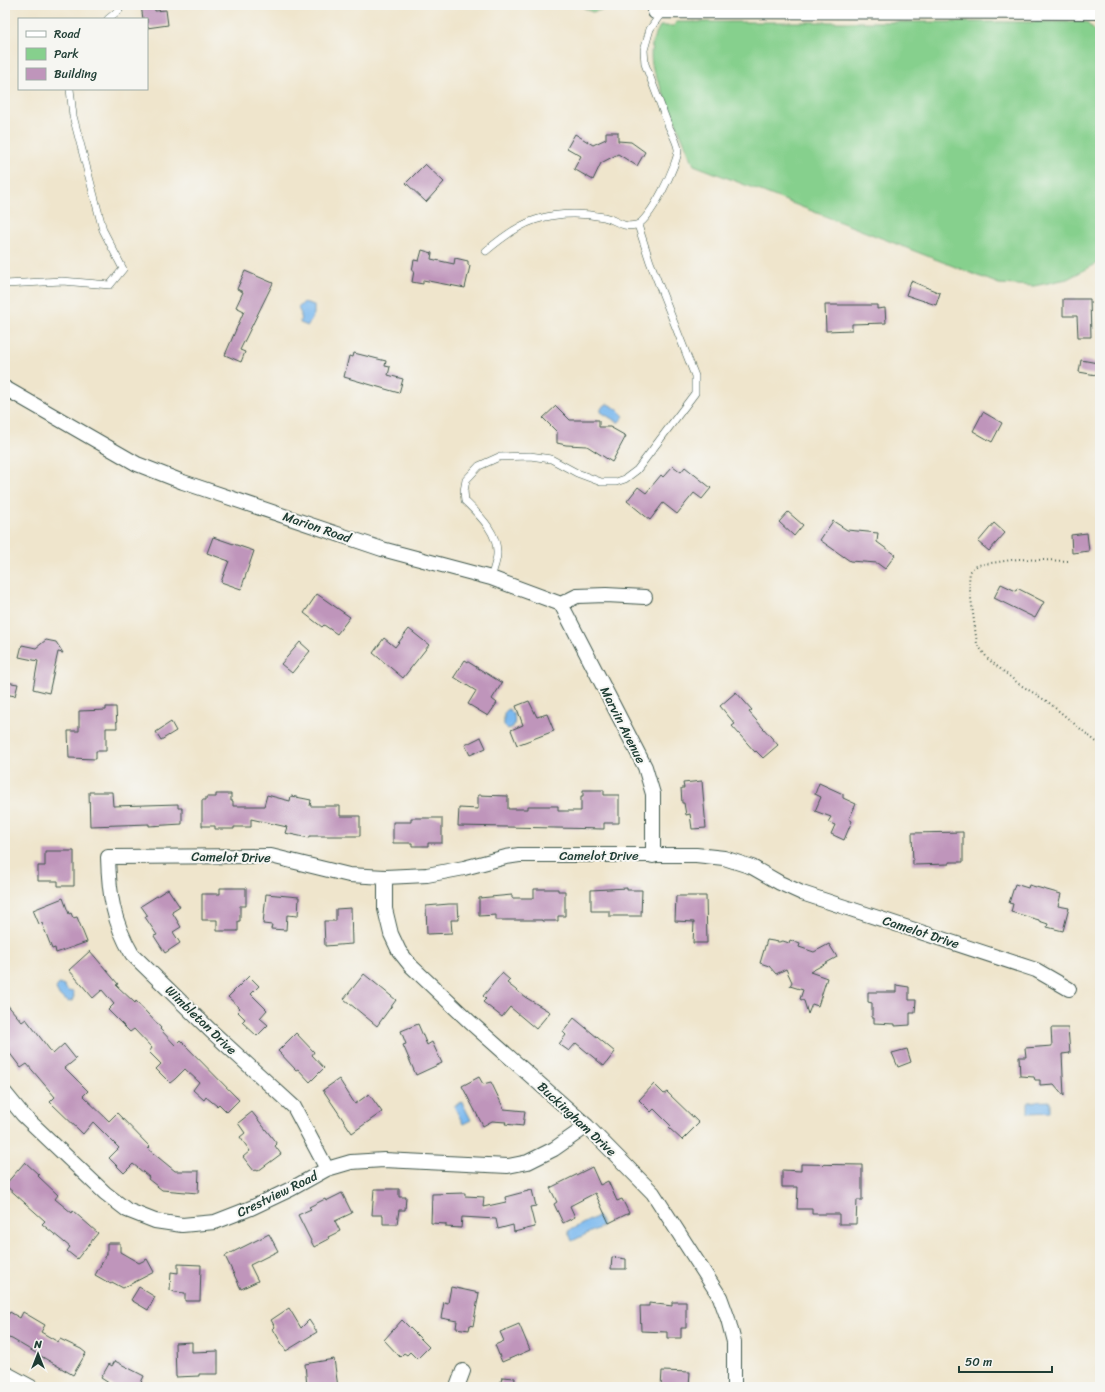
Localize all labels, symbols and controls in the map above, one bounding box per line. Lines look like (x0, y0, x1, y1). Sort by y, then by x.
legend (18, 18, 148, 90)
text: Road (54, 23, 81, 45)
text: Park (54, 43, 79, 65)
text: Building (54, 63, 97, 85)
street label: Marion Road (280, 505, 355, 550)
street label: Marvin Avenue (594, 682, 652, 768)
street label: Camelot Drive (559, 844, 639, 867)
street label: Camelot Drive (191, 845, 271, 869)
street label: Camelot Drive (880, 909, 963, 955)
street label: Wimbleton Drive (160, 979, 243, 1061)
street label: Buckingham Drive (532, 1076, 622, 1162)
street label: Crestview Road (233, 1164, 322, 1224)
north arrow (18, 1334, 58, 1374)
text: N (33, 1335, 42, 1354)
scale bar (959, 1348, 1052, 1374)
text: 50 m (965, 1351, 992, 1373)

